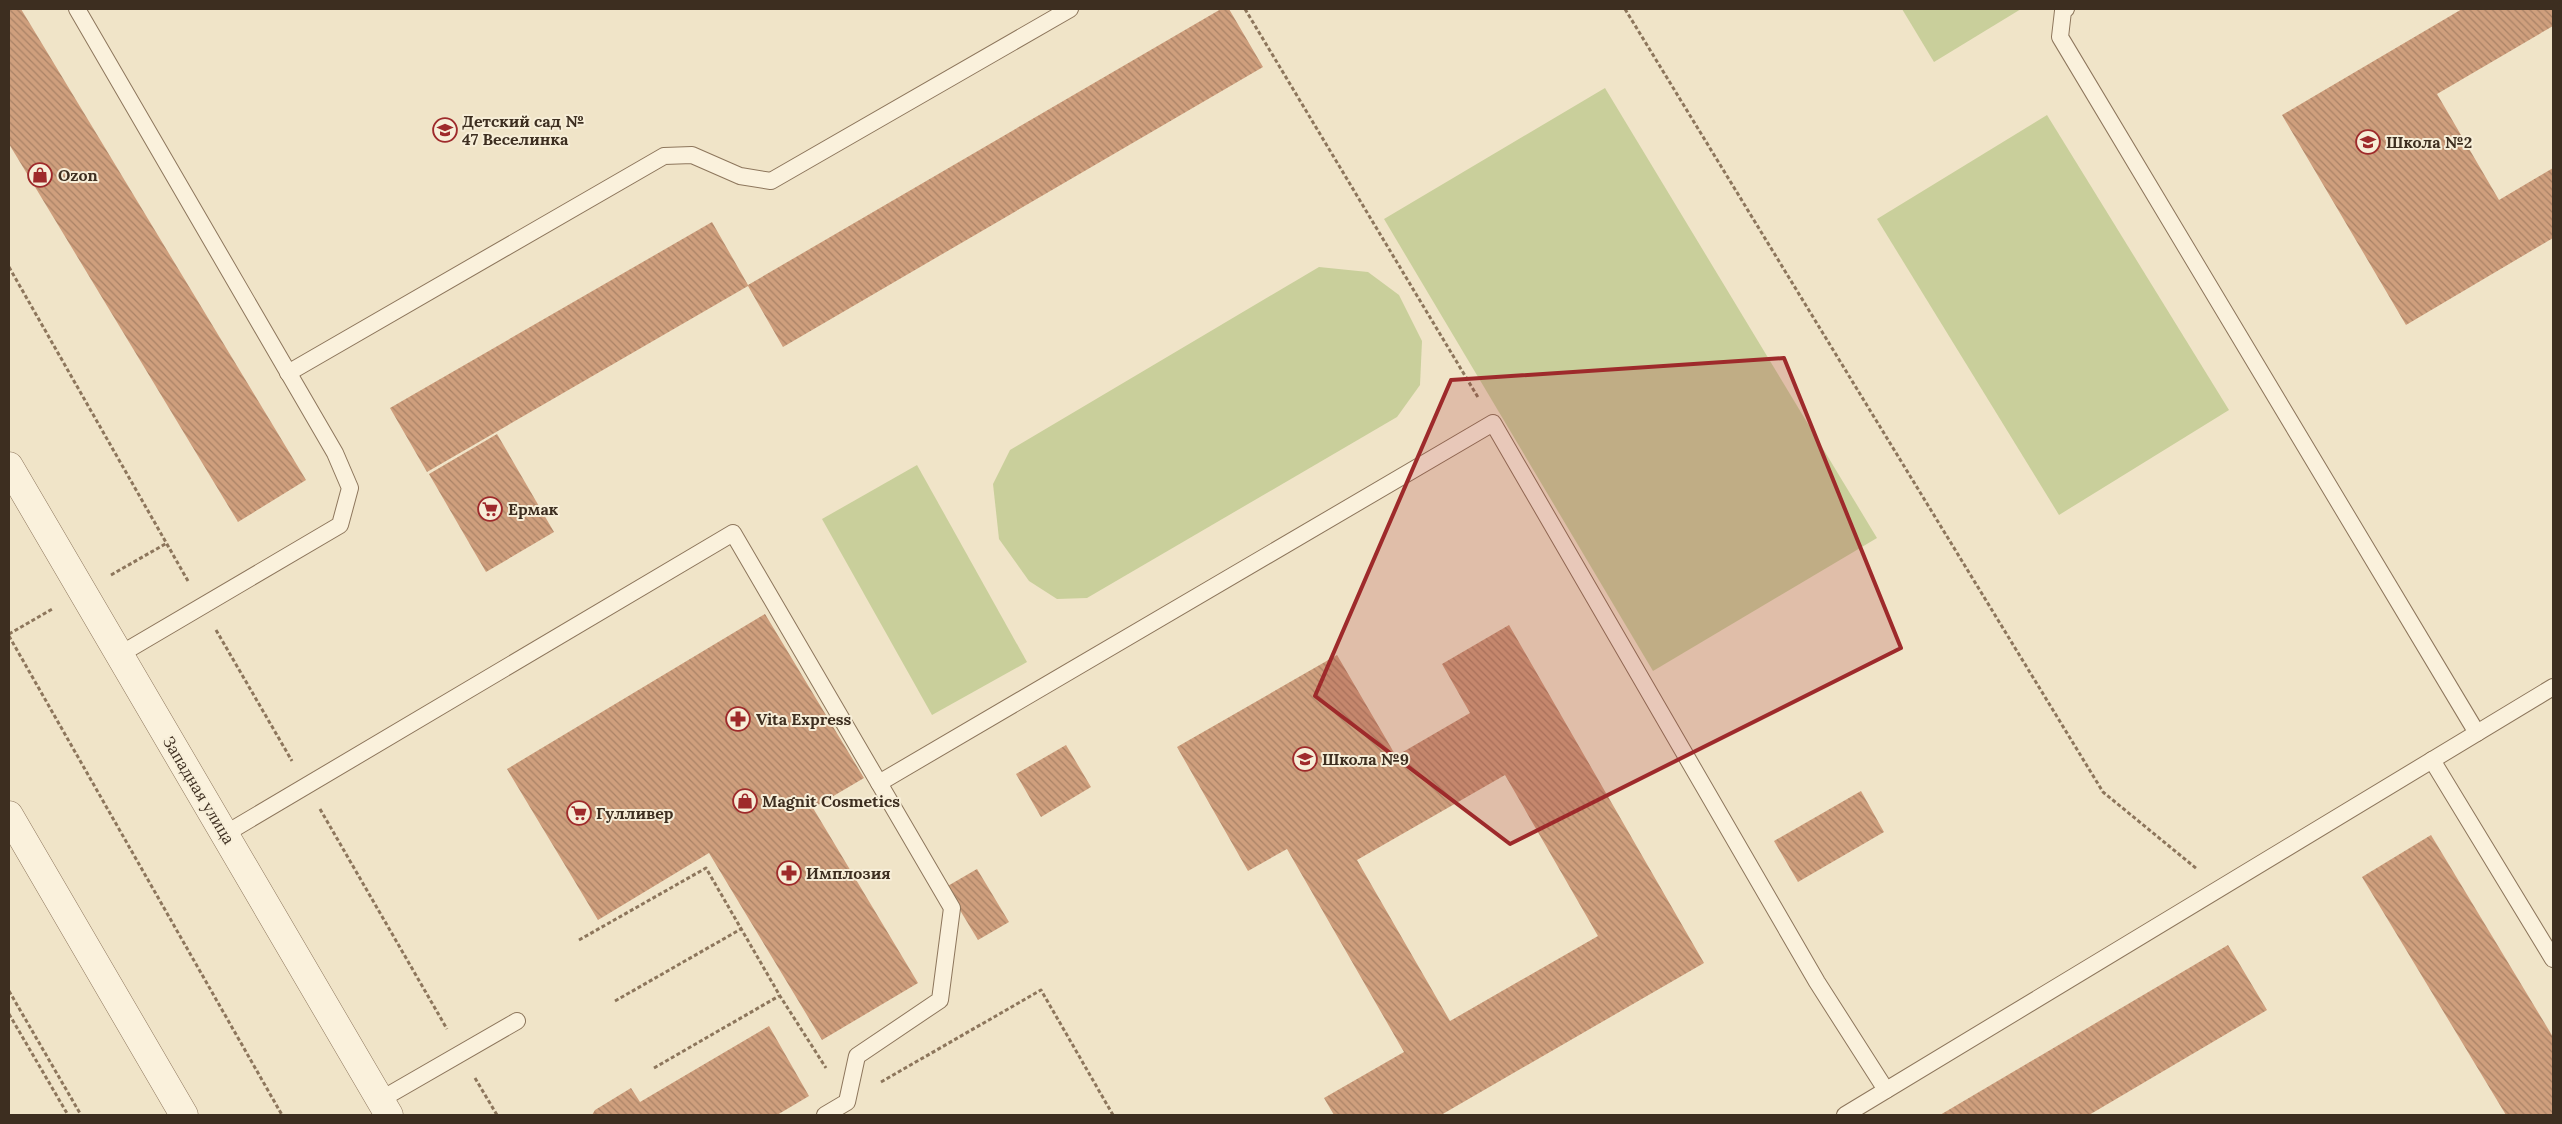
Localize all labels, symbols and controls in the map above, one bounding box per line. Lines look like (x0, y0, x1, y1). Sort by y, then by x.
place label: Детский сад № 47 Веселинка (462, 111, 585, 149)
school or university icon: Детский сад № 47 Веселинка (432, 117, 458, 143)
school or university icon: Школа №2 (2355, 129, 2381, 155)
place label: Школа №2 (2386, 132, 2472, 152)
shop icon: Ozon (27, 162, 53, 188)
place label: Ozon (58, 165, 98, 185)
supermarket icon: Ермак (477, 496, 503, 522)
place label: Ермак (508, 499, 559, 519)
pharmacy icon: Vita Express (725, 706, 751, 732)
place label: Vita Express (756, 709, 852, 729)
street label: Западная улица (159, 732, 239, 848)
school or university icon: Школа №9 (1292, 746, 1318, 772)
place label: Школа №9 (1322, 749, 1409, 769)
shop icon: Magnit Cosmetics (732, 788, 758, 814)
place label: Magnit Cosmetics (762, 791, 900, 811)
supermarket icon: Гулливер (566, 800, 592, 826)
place label: Гулливер (596, 803, 674, 823)
pharmacy icon: Имплозия (776, 860, 802, 886)
place label: Имплозия (806, 863, 891, 883)

